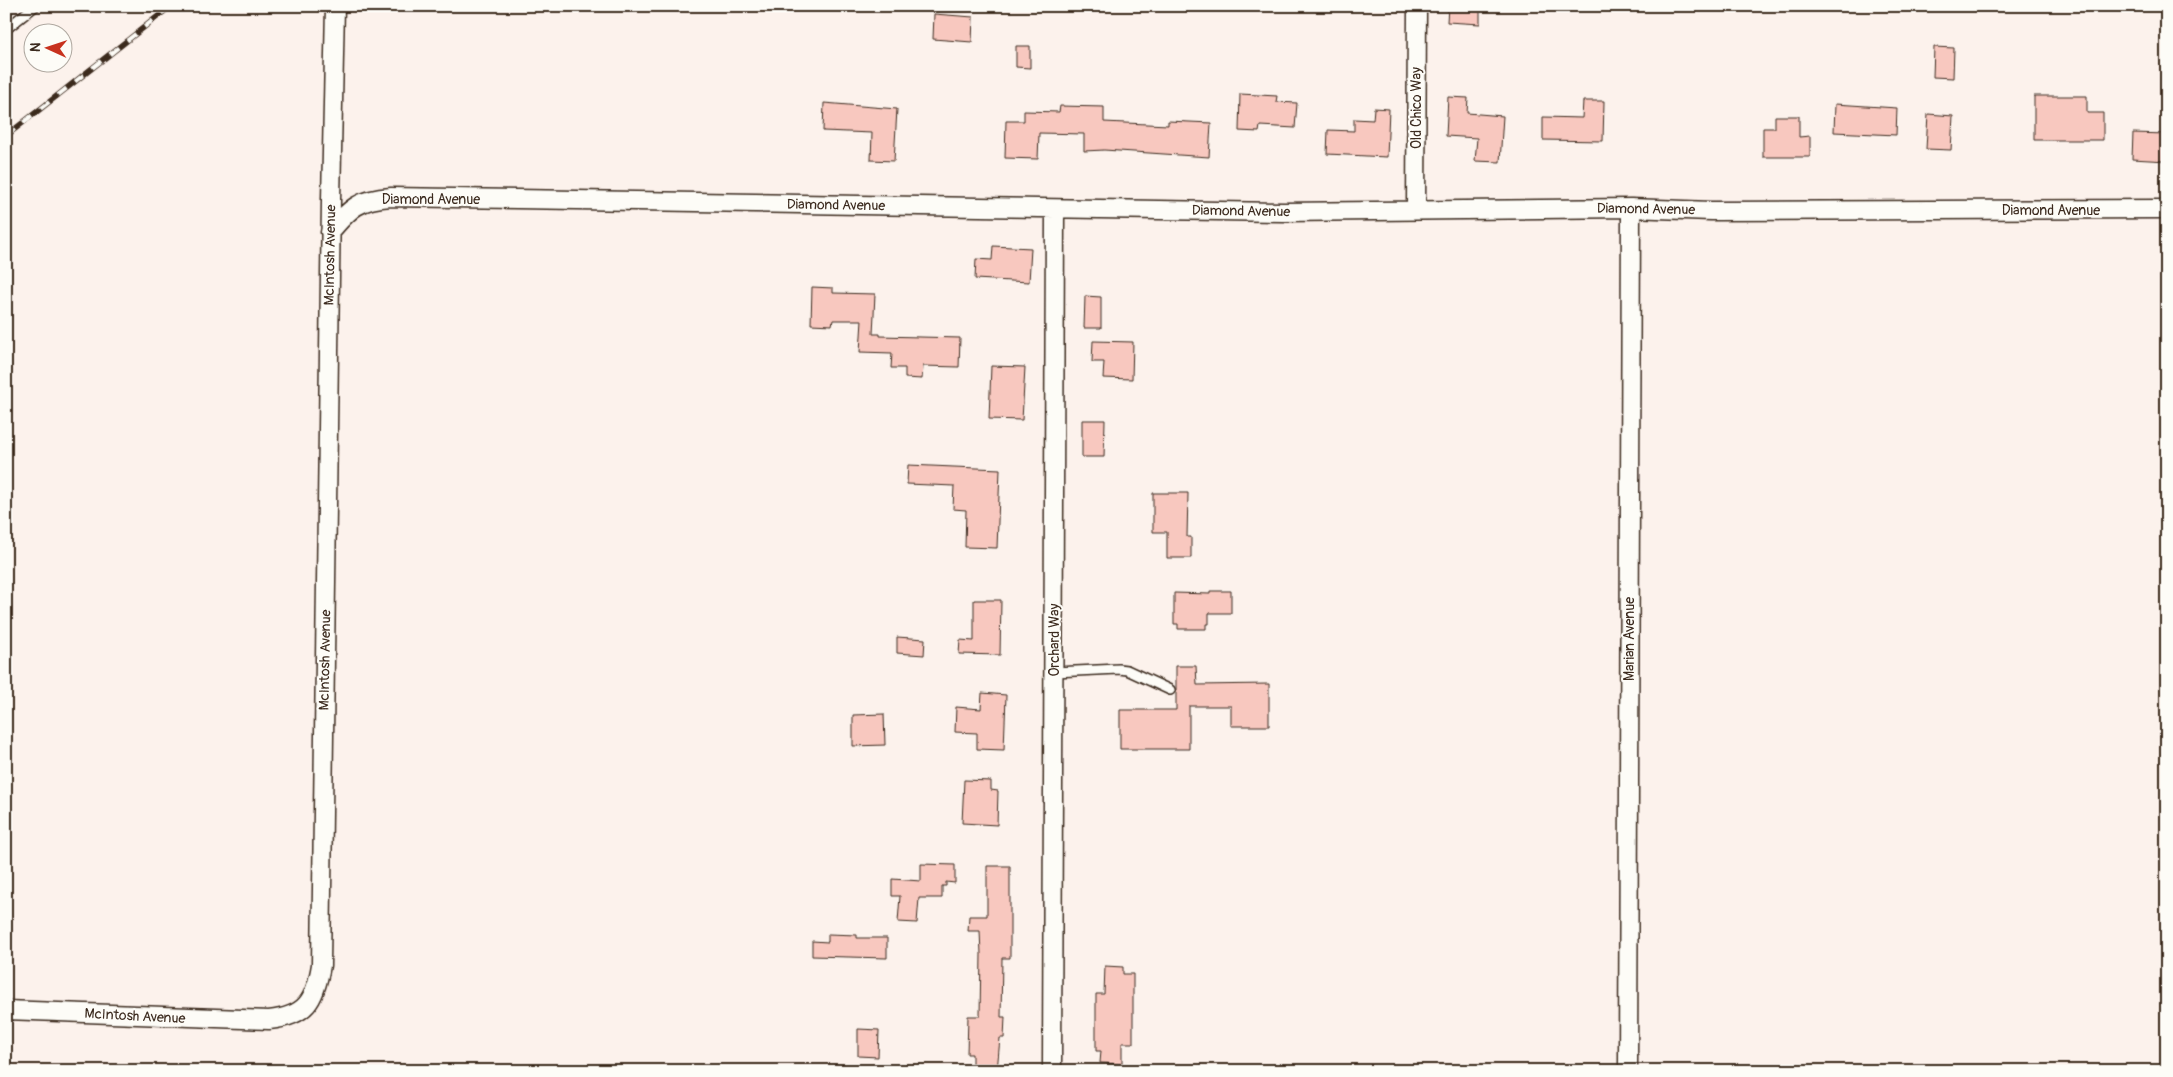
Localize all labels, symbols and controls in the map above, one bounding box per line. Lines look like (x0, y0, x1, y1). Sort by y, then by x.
north arrow (22, 22, 72, 72)
text: N (27, 42, 44, 53)
street label: Old Chico Way (1408, 67, 1425, 149)
street label: Diamond Avenue (382, 191, 480, 208)
street label: Diamond Avenue (787, 196, 885, 214)
street label: Diamond Avenue (1597, 200, 1695, 218)
street label: Diamond Avenue (1192, 202, 1290, 220)
street label: Diamond Avenue (2002, 202, 2100, 219)
street label: McIntosh Avenue (321, 204, 339, 306)
street label: Marian Avenue (1621, 597, 1638, 681)
street label: Orchard Way (1046, 603, 1063, 677)
street label: McIntosh Avenue (316, 609, 334, 711)
street label: McIntosh Avenue (84, 1005, 186, 1027)

